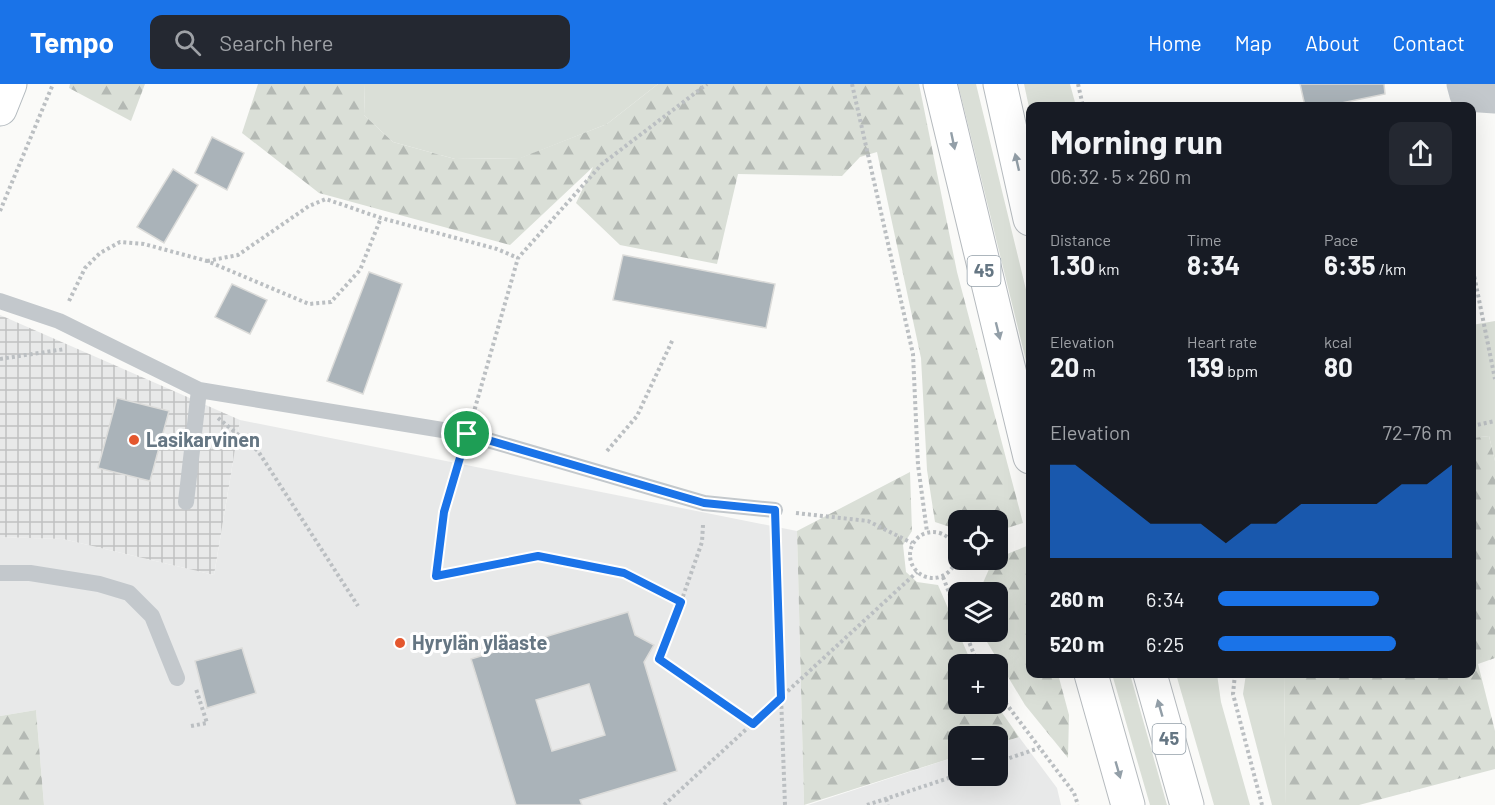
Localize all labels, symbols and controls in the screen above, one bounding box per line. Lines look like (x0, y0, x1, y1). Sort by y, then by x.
search box (150, 15, 570, 69)
text: Tempo (30, 25, 114, 59)
icon: search (171, 26, 204, 59)
text: Search here (219, 29, 333, 55)
text: Home (1148, 30, 1202, 55)
text: Map (1235, 30, 1272, 55)
text: About (1305, 30, 1360, 55)
text: Contact (1393, 30, 1465, 55)
text: Morning run (1050, 121, 1223, 161)
button: share (1389, 122, 1452, 185)
one-way arrow (948, 132, 958, 150)
one-way arrow (1012, 152, 1022, 171)
text: 06:32 · 5 × 260 m (1050, 164, 1191, 188)
text: Distance (1050, 230, 1111, 249)
text: Time (1187, 230, 1222, 249)
text: Pace (1324, 230, 1358, 249)
text: 1.30 (1050, 249, 1095, 280)
text: 8:34 (1187, 249, 1240, 280)
text: 6:35 (1324, 249, 1375, 280)
road number: 45 (968, 256, 1000, 286)
text: km (1095, 259, 1120, 278)
text: /km (1375, 259, 1406, 278)
one-way arrow (994, 322, 1004, 340)
text: Elevation (1050, 332, 1114, 351)
text: Heart rate (1187, 332, 1257, 351)
text: kcal (1324, 332, 1352, 351)
text: 20 (1050, 351, 1079, 382)
text: 139 (1187, 351, 1224, 382)
text: 80 (1324, 351, 1353, 382)
text: m (1079, 361, 1096, 380)
text: bpm (1224, 361, 1258, 380)
pin (441, 408, 492, 459)
icon: arrive (450, 417, 483, 450)
text: Elevation (1050, 420, 1131, 444)
text: 72–76 m (1383, 420, 1452, 444)
place label: Lasikarvinen (146, 427, 260, 451)
marker: Lasikarvinen (127, 433, 141, 447)
map controls (948, 510, 1008, 786)
button: locate (948, 510, 1008, 570)
button: layers (948, 582, 1008, 642)
text: 260 m (1050, 587, 1104, 611)
text: 6:34 (1146, 587, 1184, 611)
place label: Hyrylän yläaste (412, 630, 548, 654)
text: 520 m (1050, 632, 1104, 656)
text: 6:25 (1146, 632, 1184, 656)
marker: Hyrylän yläaste (393, 636, 407, 650)
button: + (948, 654, 1008, 714)
one-way arrow (1155, 699, 1164, 717)
road number: 45 (1152, 724, 1186, 754)
button: − (948, 726, 1008, 786)
one-way arrow (1114, 761, 1123, 779)

